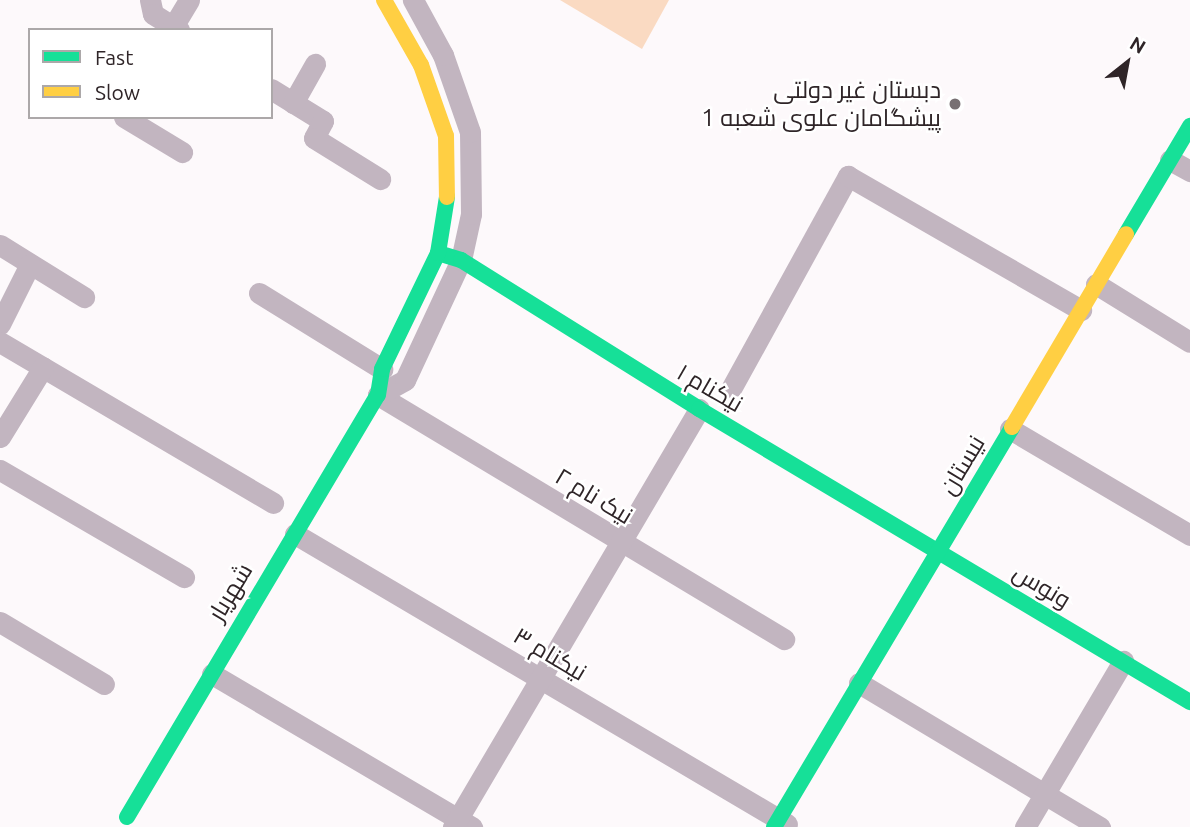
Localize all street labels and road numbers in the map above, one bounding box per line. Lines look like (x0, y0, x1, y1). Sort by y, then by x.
street label: نیکنام ۱ (672, 358, 748, 418)
street label: نیستان (933, 430, 991, 500)
street label: نیک نام ۲ (550, 462, 638, 530)
street label: شهریار (202, 558, 258, 626)
street label: ونوس (1008, 558, 1076, 614)
street label: نیکنام ۳ (508, 621, 592, 687)

